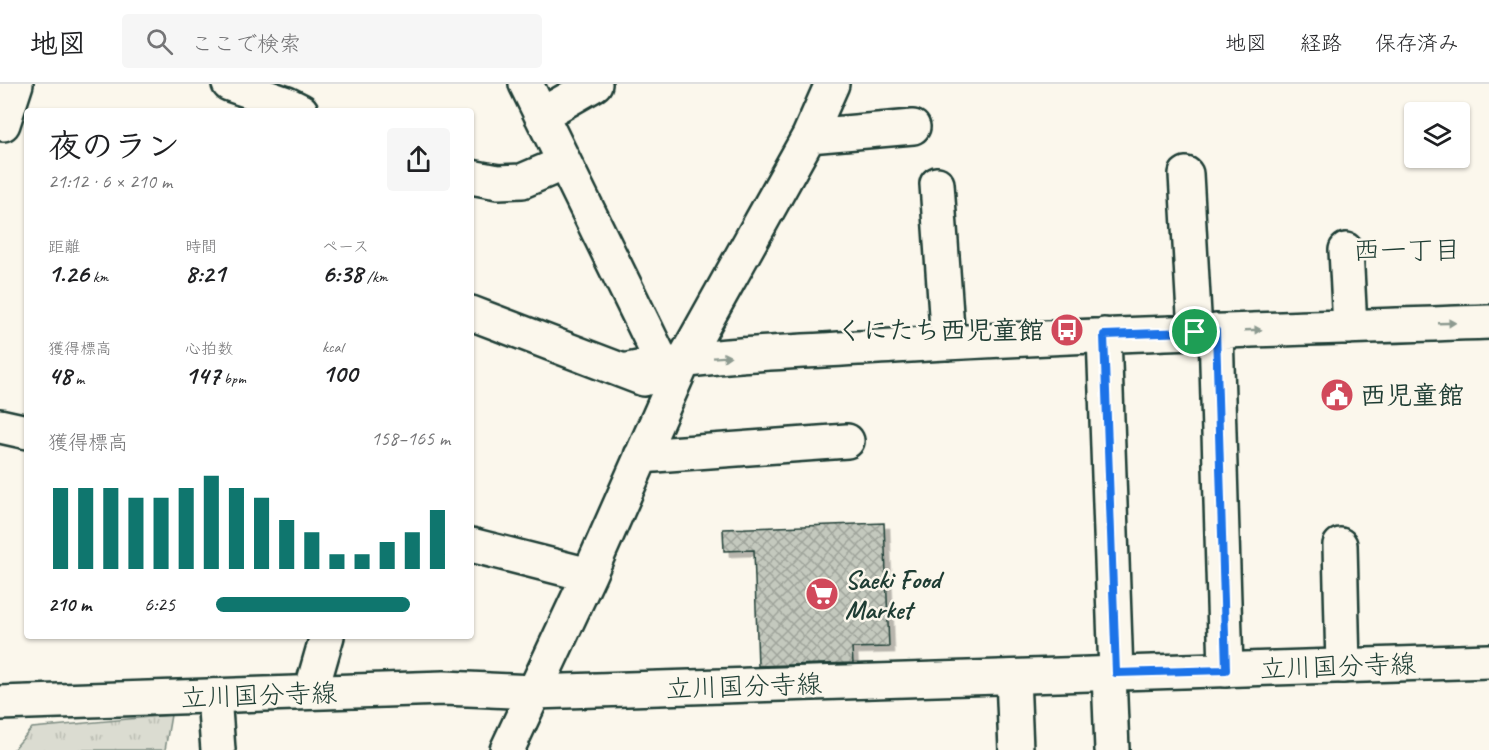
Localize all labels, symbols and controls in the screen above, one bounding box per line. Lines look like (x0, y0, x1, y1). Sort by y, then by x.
search box (122, 14, 542, 68)
icon: search (143, 25, 176, 58)
text: 地図 (30, 26, 86, 61)
text: ここで検索 (191, 30, 301, 58)
text: 地図 (1225, 30, 1267, 56)
text: 経路 (1300, 30, 1342, 56)
text: 保存済み (1375, 30, 1459, 56)
map controls (1404, 102, 1470, 168)
button: layers (1404, 102, 1470, 168)
text: 夜のラン (48, 125, 180, 167)
button: share (387, 128, 450, 191)
text: 21:12 · 6 × 210 m (48, 169, 172, 194)
district label: 西一丁目 (1353, 233, 1461, 267)
text: 距離 (48, 237, 80, 257)
text: 時間 (185, 237, 217, 257)
text: ペース (322, 237, 369, 257)
text: 1.26 (48, 257, 89, 290)
text: 8:21 (185, 257, 225, 290)
text: 6:38 (322, 257, 363, 290)
text: km (89, 267, 108, 287)
text: /km (363, 267, 388, 287)
pin (1169, 306, 1220, 357)
bus stop icon: くにたち西児童館 (1049, 312, 1085, 348)
place label: くにたち西児童館 (837, 314, 1044, 347)
icon: arrive (1178, 315, 1211, 348)
one-way arrow (1438, 319, 1457, 328)
one-way arrow (1243, 325, 1262, 335)
text: kcal (322, 337, 343, 357)
text: 獲得標高 (48, 339, 112, 359)
text: 心拍数 (185, 339, 233, 359)
one-way arrow (713, 352, 732, 362)
text: 100 (322, 357, 357, 390)
text: 48 (48, 359, 71, 392)
text: 147 (185, 359, 220, 392)
text: m (71, 369, 84, 389)
text: bpm (220, 369, 246, 389)
public building icon: 西児童館 (1319, 377, 1355, 413)
place label: 西児童館 (1360, 379, 1464, 412)
text: 158–165 m (371, 426, 450, 451)
text: 獲得標高 (48, 430, 128, 455)
place label: Saeki Food Market (845, 563, 945, 626)
supermarket icon: Saeki Food Market (804, 576, 840, 612)
text: 210 m (48, 592, 91, 617)
text: 6:25 (144, 592, 175, 617)
street label: 立川国分寺線 (1259, 647, 1417, 686)
street label: 立川国分寺線 (665, 667, 823, 706)
street label: 立川国分寺線 (180, 676, 338, 715)

